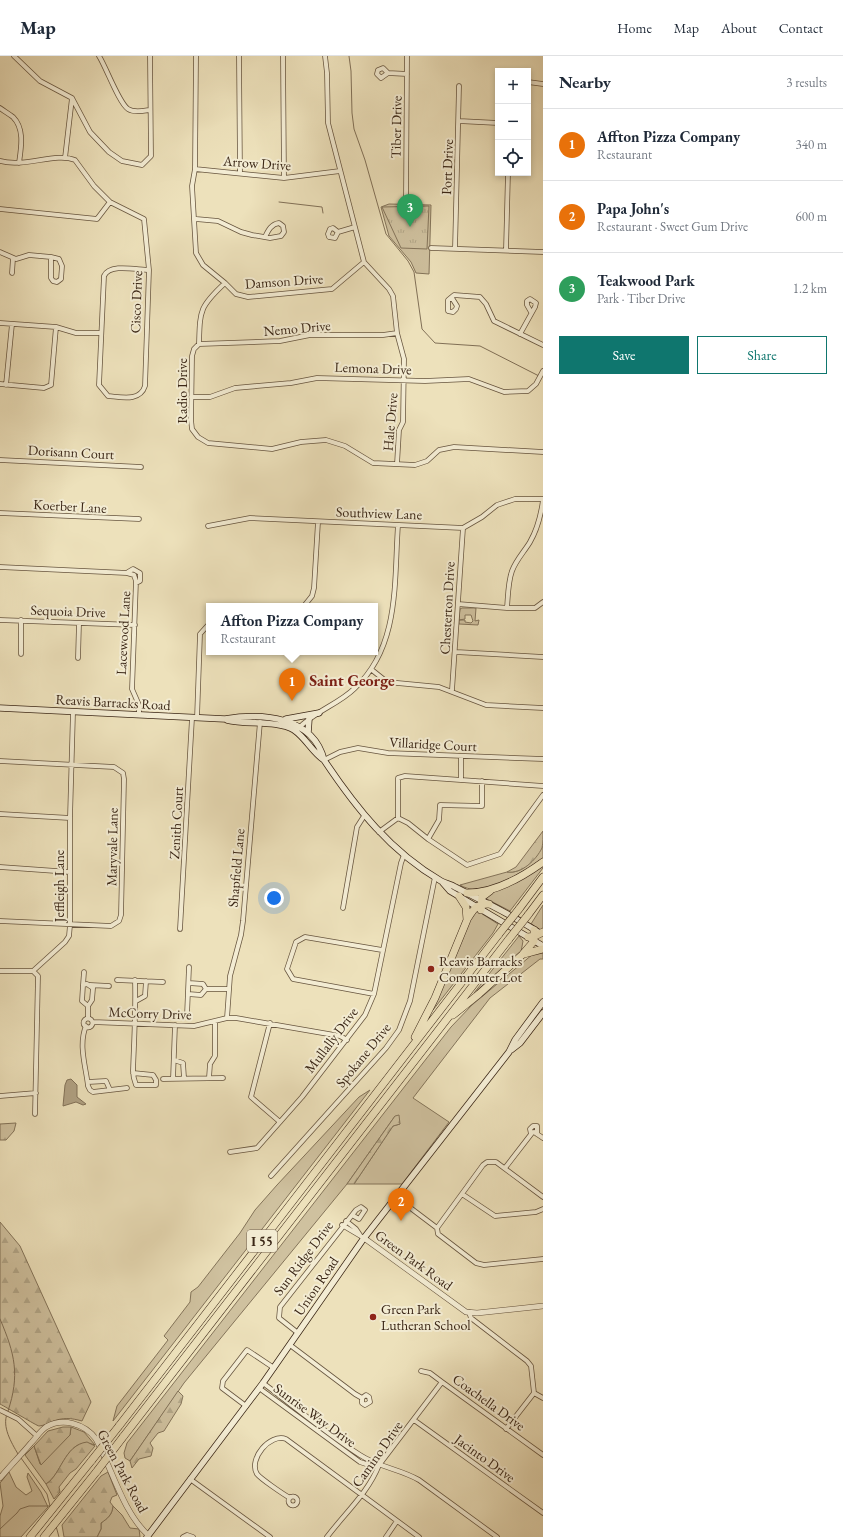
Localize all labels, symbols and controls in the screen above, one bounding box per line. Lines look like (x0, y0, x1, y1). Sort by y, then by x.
text: Map (20, 15, 56, 40)
text: Home (617, 19, 652, 37)
text: Map (674, 19, 699, 37)
text: About (721, 19, 757, 37)
text: Contact (779, 19, 823, 37)
map controls (495, 68, 531, 176)
button: + (495, 68, 531, 104)
text: Nearby (559, 71, 611, 93)
text: 3 results (786, 74, 827, 91)
street label: Tiber Drive (386, 95, 406, 159)
button: − (495, 104, 531, 140)
text: Affton Pizza Company (597, 127, 740, 146)
text: 1 (569, 136, 575, 153)
text: 340 m (796, 136, 827, 153)
street label: Port Drive (437, 138, 457, 195)
button: locate (495, 140, 531, 176)
text: Restaurant (597, 146, 652, 163)
street label: Arrow Drive (221, 152, 292, 174)
pin: 3 (397, 194, 423, 227)
text: Papa John's (597, 199, 669, 218)
text: 2 (569, 208, 575, 225)
text: 600 m (796, 208, 827, 225)
text: Restaurant · Sweet Gum Drive (597, 218, 748, 235)
street label: Damson Drive (244, 269, 324, 293)
street label: Cisco Drive (126, 270, 146, 334)
text: Teakwood Park (597, 271, 695, 290)
text: 3 (569, 280, 575, 297)
text: 1.2 km (793, 280, 827, 297)
text: Park · Tiber Drive (597, 290, 685, 307)
street label: Nemo Drive (263, 316, 332, 340)
button: Save (559, 336, 689, 374)
button: Share (697, 336, 827, 374)
street label: Radio Drive (173, 358, 191, 424)
street label: Lemona Drive (334, 358, 412, 378)
street label: Hale Drive (378, 392, 402, 452)
street label: Dorisann Court (27, 441, 115, 463)
street label: Koerber Lane (33, 495, 108, 517)
street label: Southview Lane (336, 503, 423, 524)
street label: Chesterton Drive (436, 561, 458, 655)
street label: Lacewood Lane (112, 590, 134, 676)
street label: Sequoia Drive (30, 601, 106, 621)
popup (206, 603, 378, 655)
text: Affton Pizza Company (220, 611, 364, 630)
text: Restaurant (220, 630, 276, 647)
pin: 1 (279, 668, 305, 701)
district label: Saint George (309, 670, 395, 691)
street label: Reavis Barracks Road (55, 690, 172, 714)
street label: Villaridge Court (389, 733, 478, 755)
street label: Zenith Court (165, 786, 187, 860)
street label: Maryvale Lane (102, 807, 122, 886)
street label: Shapfield Lane (224, 827, 248, 908)
street label: Jeffleigh Lane (50, 849, 68, 923)
your location (264, 888, 284, 908)
place label: Reavis Barracks Commuter Lot (439, 952, 523, 986)
marker: Reavis Barracks Commuter Lot (426, 964, 436, 974)
street label: McCorry Drive (108, 1003, 192, 1023)
street label: Mullally Drive (300, 1003, 362, 1077)
street label: Spokane Drive (331, 1019, 395, 1091)
pin: 2 (388, 1188, 414, 1221)
street label: Sun Ridge Drive (269, 1217, 337, 1299)
street label: Green Park Road (372, 1226, 457, 1295)
road number: I 55 (247, 1230, 277, 1252)
street label: Union Road (290, 1252, 343, 1319)
place label: Green Park Lutheran School (381, 1300, 471, 1334)
marker: Green Park Lutheran School (368, 1312, 378, 1322)
street label: Coachella Drive (449, 1370, 529, 1435)
street label: Sunrise Way Drive (270, 1379, 360, 1451)
street label: Camino Drive (348, 1417, 407, 1491)
street label: Green Park Road (94, 1426, 153, 1517)
street label: Jacinto Drive (450, 1429, 519, 1486)

